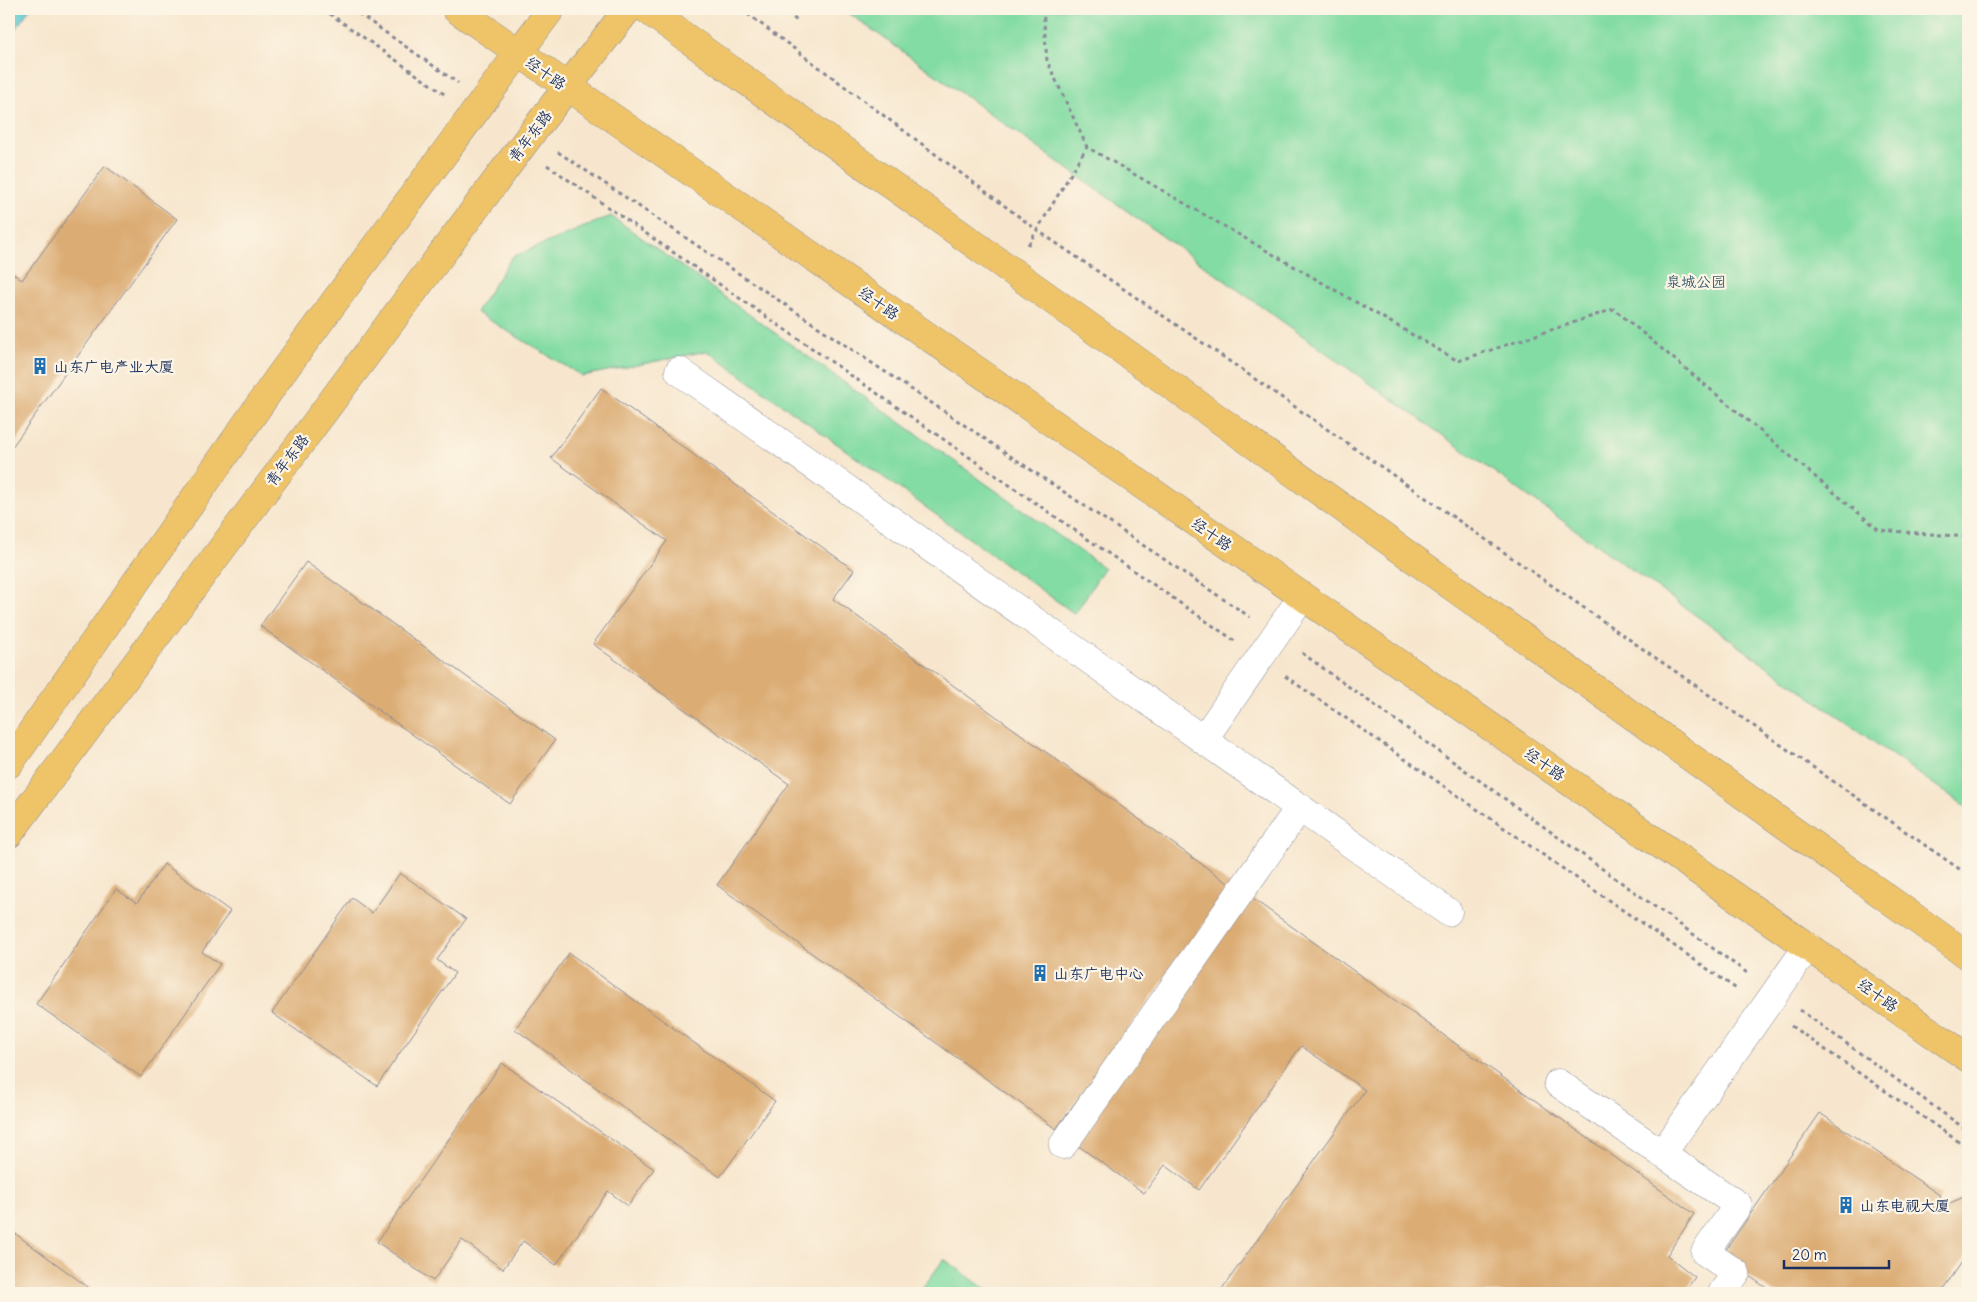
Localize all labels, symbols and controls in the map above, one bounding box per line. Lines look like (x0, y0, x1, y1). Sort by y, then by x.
street label: 经十路 (522, 52, 570, 94)
street label: 青年东路 (504, 106, 556, 166)
park label: 泉城公园 (1666, 272, 1726, 291)
street label: 经十路 (855, 282, 903, 324)
building icon: 山东广电产业大厦 (30, 356, 50, 376)
place label: 山东广电产业大厦 (54, 357, 174, 376)
street label: 青年东路 (261, 430, 313, 490)
street label: 经十路 (1188, 513, 1236, 555)
street label: 经十路 (1521, 743, 1569, 785)
building icon: 山东广电中心 (1030, 963, 1050, 983)
place label: 山东广电中心 (1054, 964, 1144, 983)
street label: 经十路 (1854, 974, 1902, 1016)
building icon: 山东电视大厦 (1836, 1195, 1856, 1215)
place label: 山东电视大厦 (1860, 1196, 1950, 1215)
scale bar (1784, 1237, 1890, 1269)
text: 20 m (1792, 1245, 1827, 1264)

